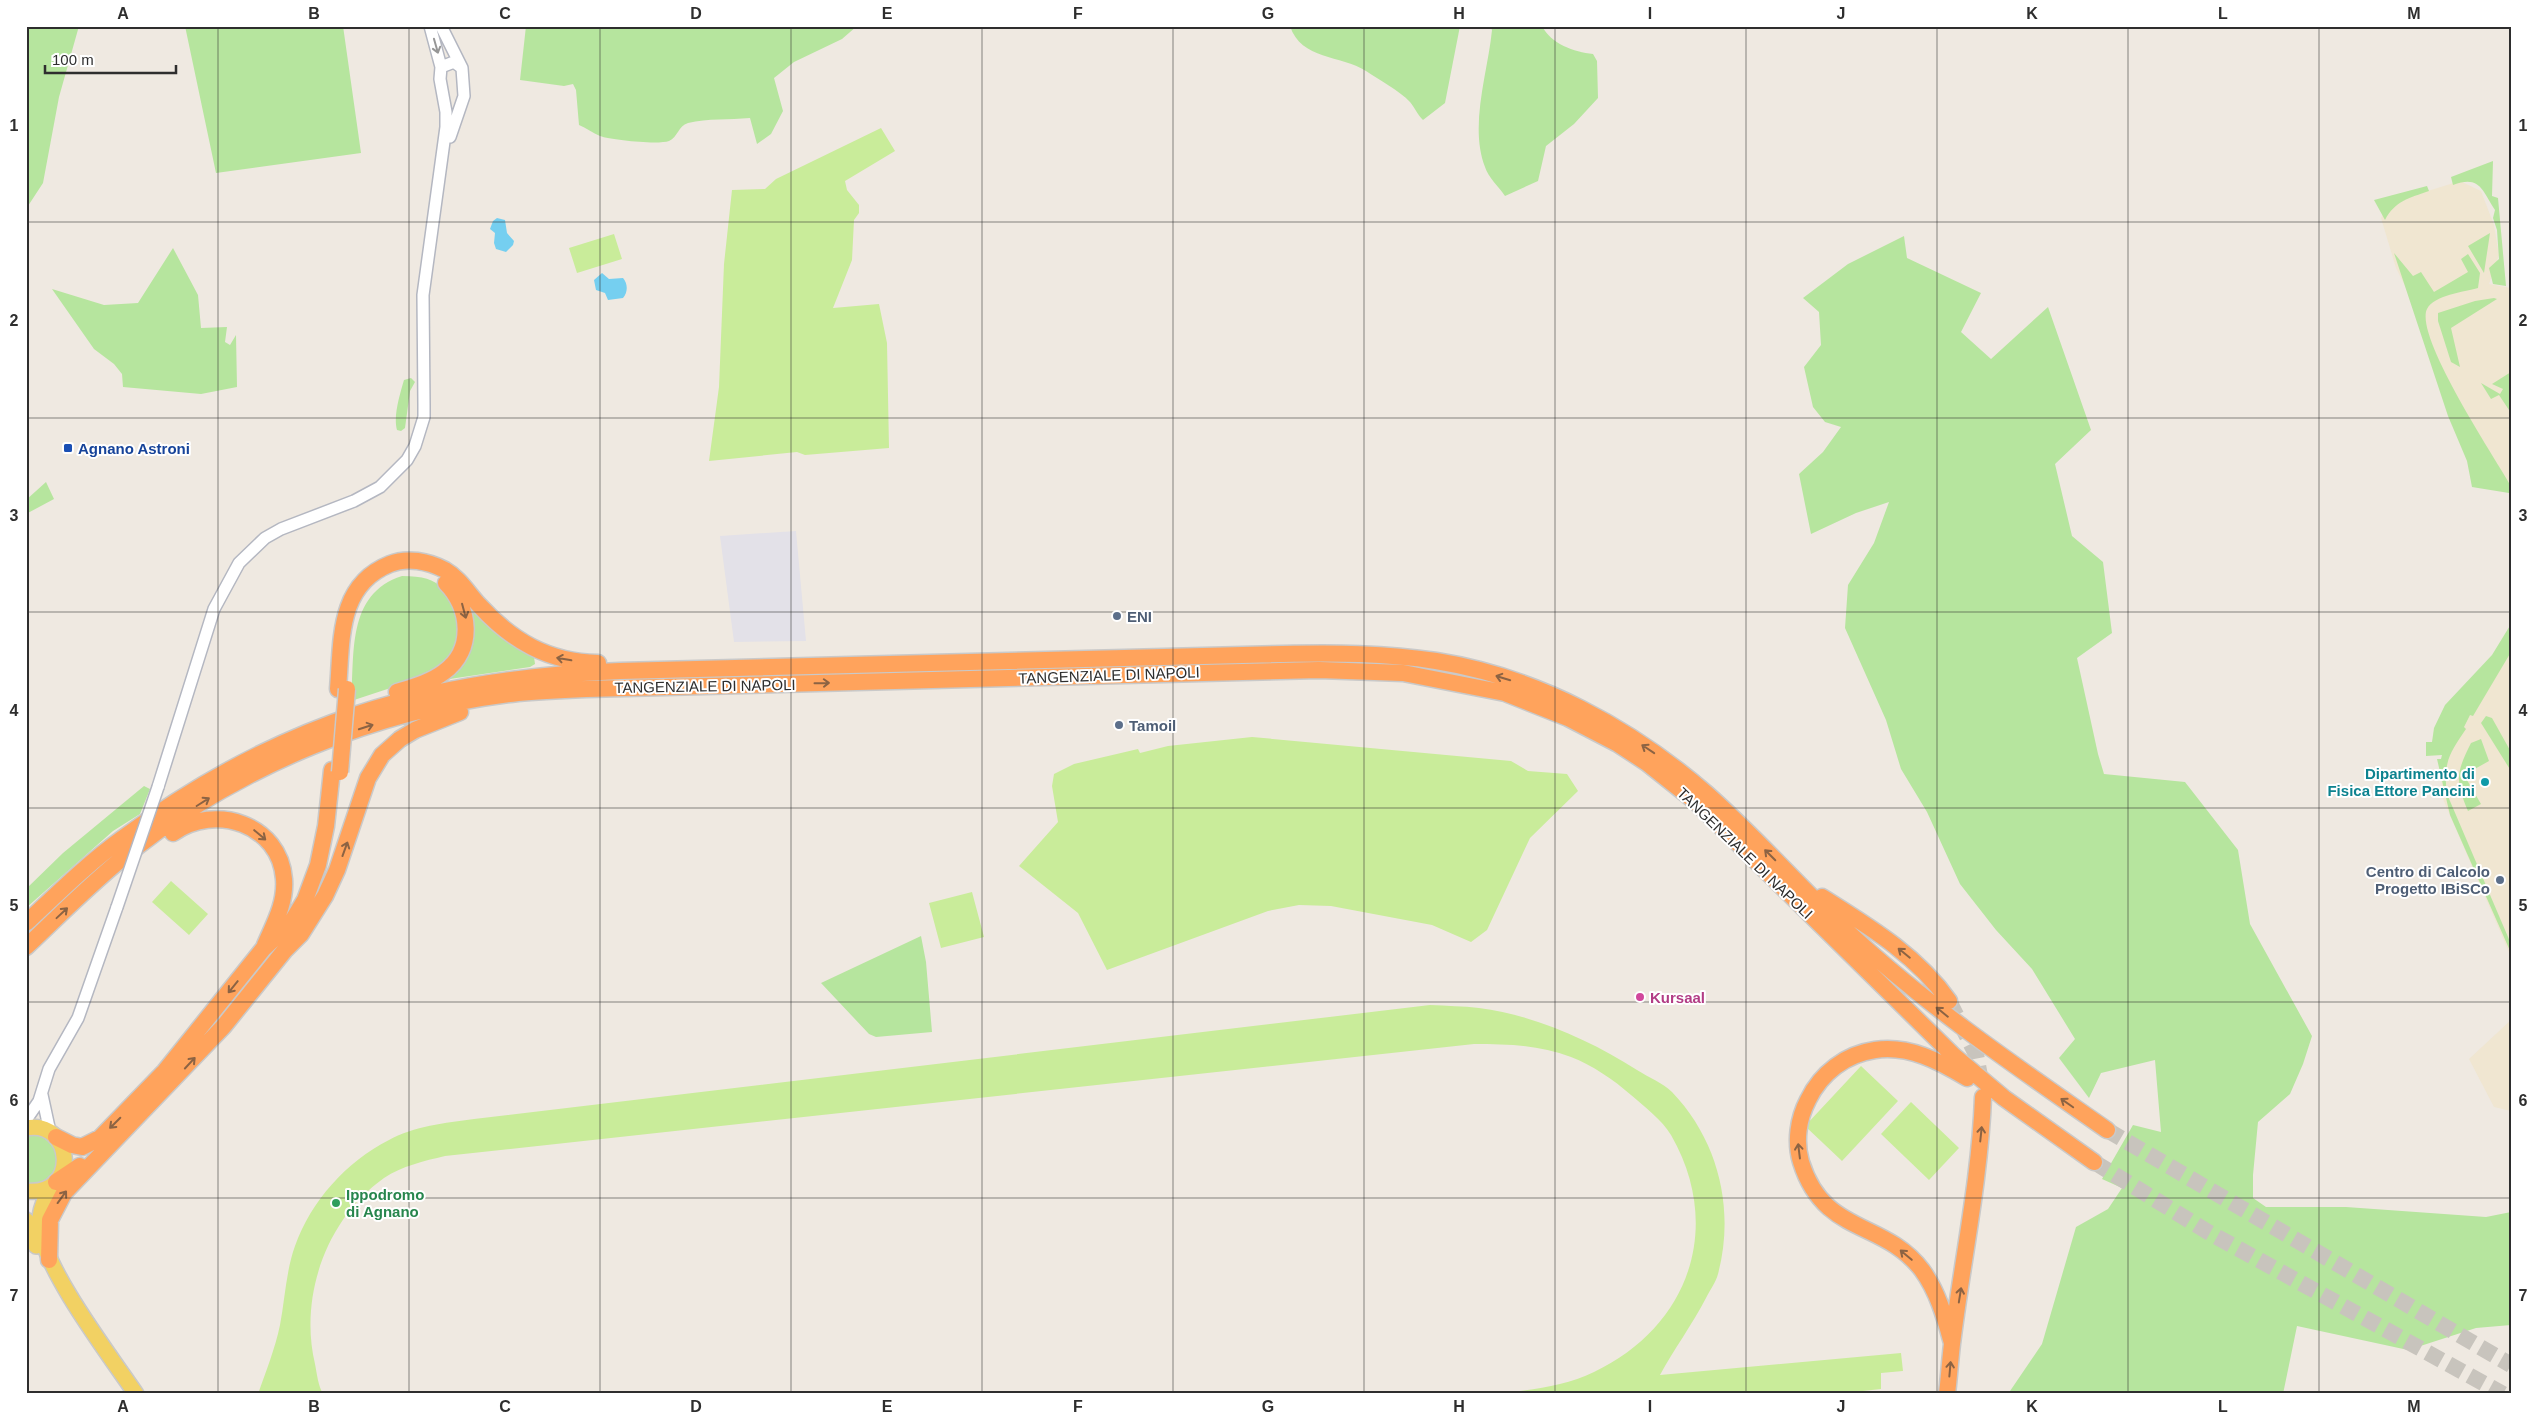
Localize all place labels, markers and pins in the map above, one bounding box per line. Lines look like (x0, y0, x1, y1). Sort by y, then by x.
place label: Agnano Astroni (78, 440, 190, 457)
marker: Agnano Astroni (62, 442, 74, 454)
place label: ENI (1127, 608, 1152, 625)
marker: ENI (1111, 610, 1123, 622)
place label: Tamoil (1129, 717, 1176, 734)
marker: Tamoil (1113, 719, 1125, 731)
place label: Dipartimento di Fisica Ettore Pancini (2327, 765, 2475, 799)
marker: Dipartimento di Fisica Ettore Pancini (2479, 776, 2491, 788)
place label: Centro di Calcolo Progetto IBiSCo (2366, 863, 2490, 897)
marker: Centro di Calcolo Progetto IBiSCo (2494, 874, 2506, 886)
place label: Kursaal (1650, 989, 1705, 1006)
marker: Kursaal (1634, 991, 1646, 1003)
place label: Ippodromo di Agnano (346, 1186, 424, 1220)
marker: Ippodromo di Agnano (330, 1197, 342, 1209)

